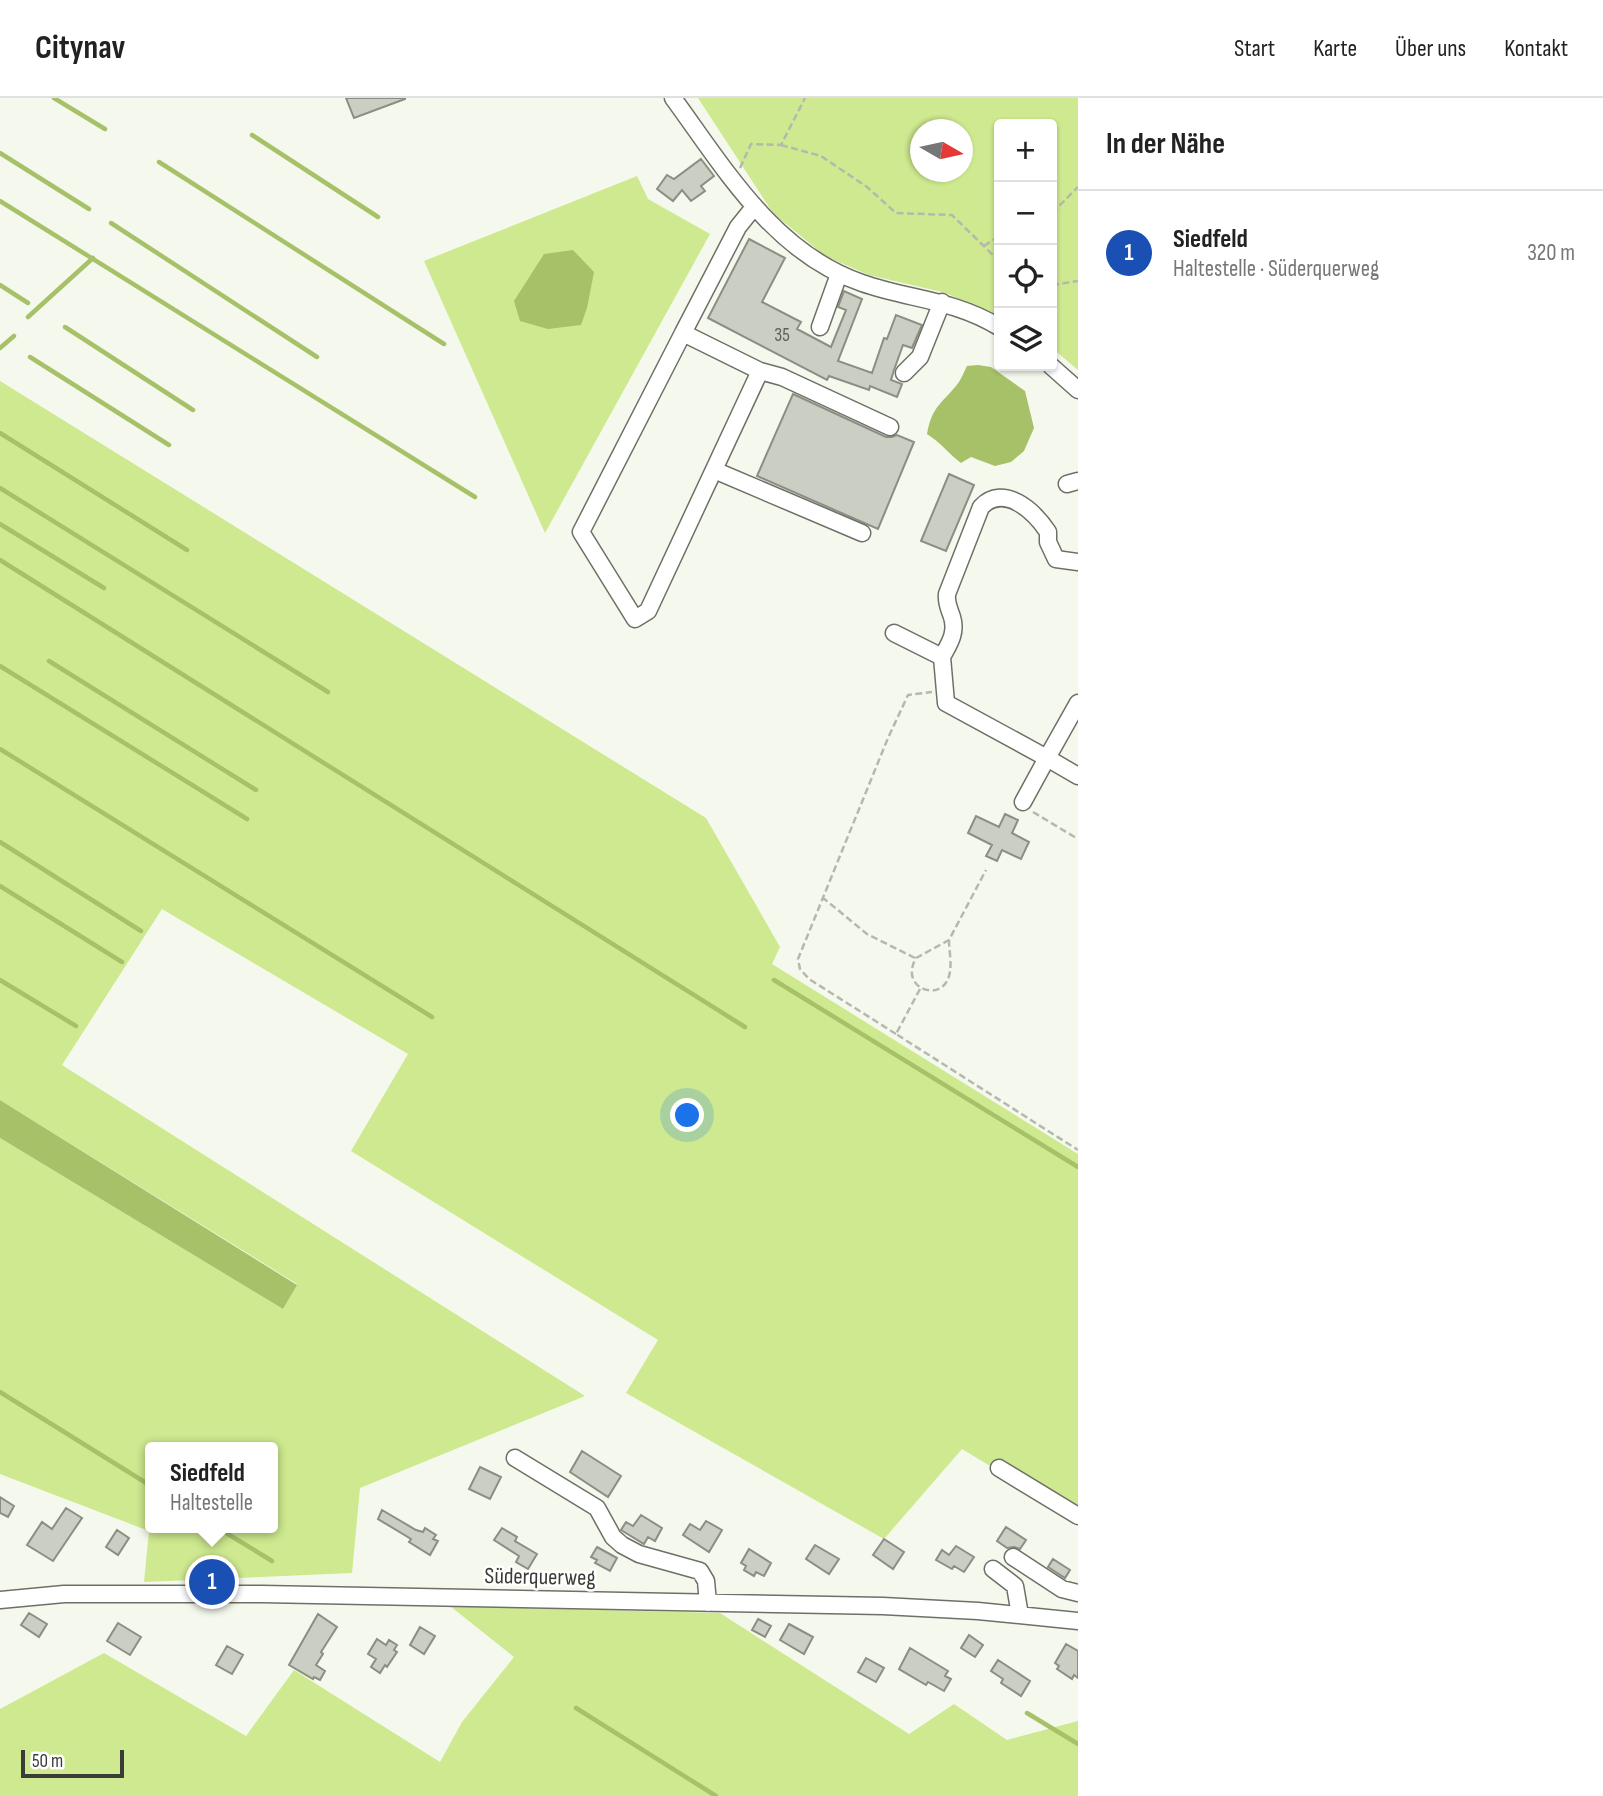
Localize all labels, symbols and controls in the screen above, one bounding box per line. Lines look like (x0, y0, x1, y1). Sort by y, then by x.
text: Citynav (35, 28, 125, 68)
text: Start (1234, 34, 1275, 63)
text: Karte (1313, 34, 1357, 63)
text: Über uns (1395, 34, 1466, 63)
text: Kontakt (1504, 34, 1568, 63)
north arrow (910, 119, 973, 182)
map controls (994, 119, 1057, 371)
button: + (994, 119, 1057, 182)
text: In der Nähe (1106, 126, 1225, 162)
button: − (994, 182, 1057, 245)
text: Siedfeld (1173, 224, 1248, 255)
text: 1 (1124, 239, 1134, 267)
text: 320 m (1527, 239, 1575, 267)
button: locate (994, 245, 1057, 308)
text: Haltestelle · Süderquerweg (1173, 255, 1379, 283)
button: layers (994, 308, 1057, 371)
house number: 35 (774, 324, 790, 347)
your location (670, 1098, 704, 1132)
popup (145, 1442, 278, 1533)
text: Siedfeld (170, 1458, 245, 1489)
text: Haltestelle (170, 1489, 253, 1517)
pin: 1 (189, 1556, 235, 1608)
street label: Süderquerweg (484, 1562, 596, 1592)
scale bar (21, 1747, 124, 1779)
text: 50 m (32, 1750, 63, 1773)

